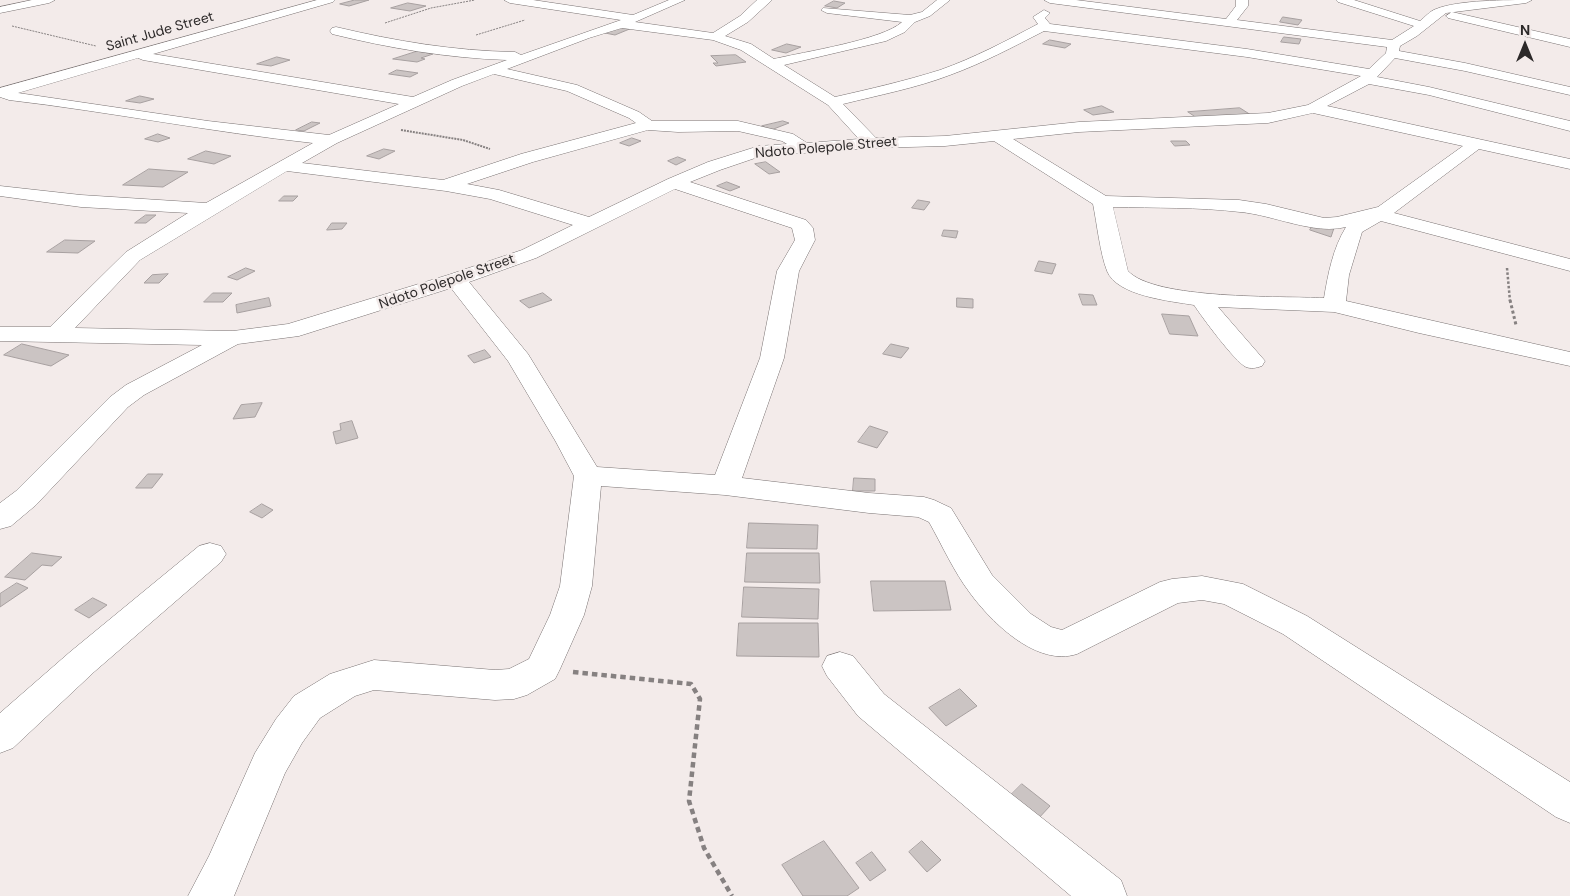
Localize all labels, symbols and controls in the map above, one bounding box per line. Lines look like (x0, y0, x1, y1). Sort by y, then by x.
street label: Saint Jude Street (104, 9, 216, 55)
north arrow (1500, 20, 1550, 70)
text: N (1520, 21, 1530, 39)
street label: Ndoto Polepole Street (754, 133, 898, 163)
street label: Ndoto Polepole Street (377, 251, 517, 313)

